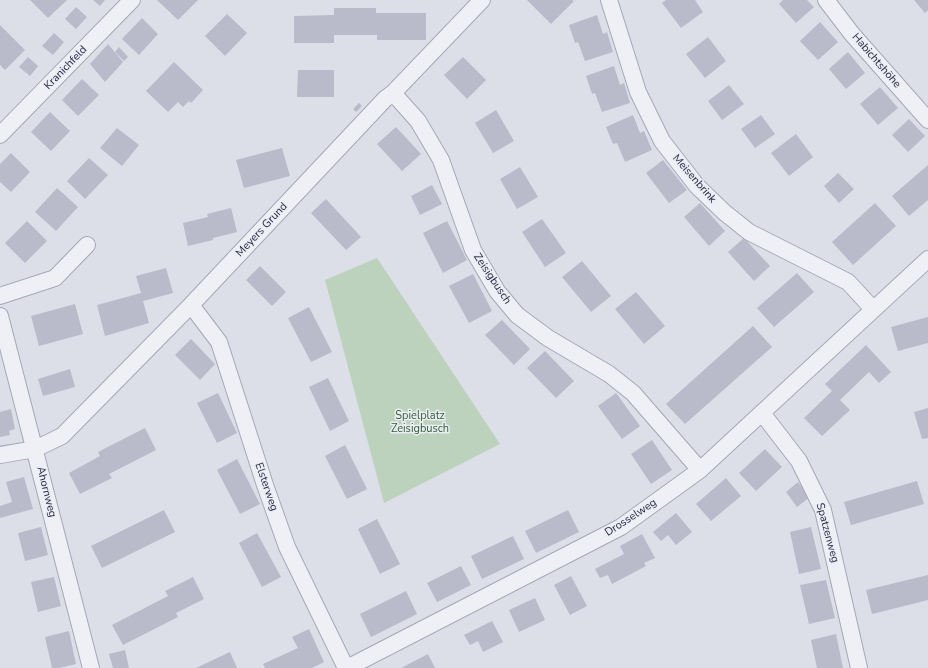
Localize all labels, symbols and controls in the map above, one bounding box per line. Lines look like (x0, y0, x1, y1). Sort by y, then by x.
street label: Habichtshöhe (849, 31, 903, 91)
street label: Kranichfeld (42, 43, 90, 93)
street label: Meisenbrink (669, 152, 719, 206)
street label: Meyers Grund (234, 200, 290, 260)
street label: Zeisigbusch (470, 251, 514, 307)
park label: Spielplatz Zeisigbusch (391, 409, 449, 435)
street label: Elsterweg (252, 461, 280, 513)
street label: Ahornweg (33, 465, 59, 519)
street label: Drosselweg (603, 496, 659, 540)
street label: Spatzenweg (813, 502, 841, 564)

